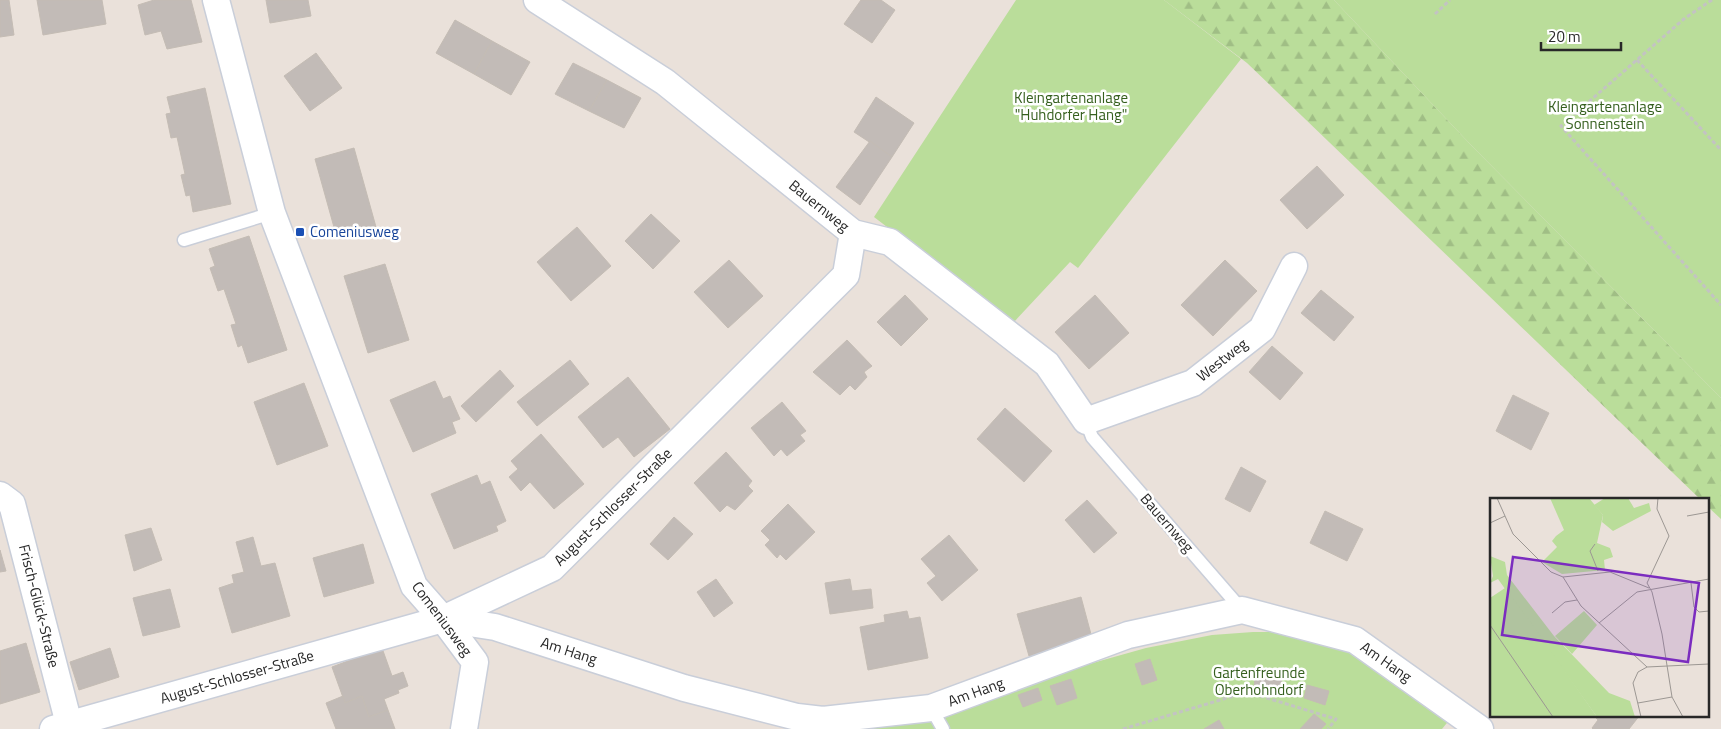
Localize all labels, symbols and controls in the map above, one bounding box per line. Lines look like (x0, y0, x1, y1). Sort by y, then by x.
scale bar (1541, 20, 1621, 52)
text: 20 m (1548, 25, 1581, 48)
park label: Kleingartenanlage "Huhdorfer Hang" (1014, 86, 1128, 126)
park label: Kleingartenanlage Sonnenstein (1548, 95, 1662, 135)
street label: Bauernweg (784, 174, 855, 237)
place label: Comeniusweg (310, 220, 399, 243)
marker: Comeniusweg (294, 226, 306, 238)
street label: Westweg (1191, 332, 1252, 387)
street label: August-Schlosser-Straße (548, 442, 677, 571)
street label: Bauernweg (1135, 488, 1200, 558)
inset map (1490, 498, 1708, 716)
street label: Frisch-Glück-Straße (13, 542, 66, 670)
street label: Comeniusweg (406, 576, 479, 661)
street label: Am Hang (538, 631, 601, 671)
street label: Am Hang (1356, 635, 1417, 688)
street label: August-Schlosser-Straße (157, 644, 316, 709)
park label: Gartenfreunde Oberhohndorf (1213, 661, 1305, 701)
street label: Am Hang (945, 671, 1007, 712)

